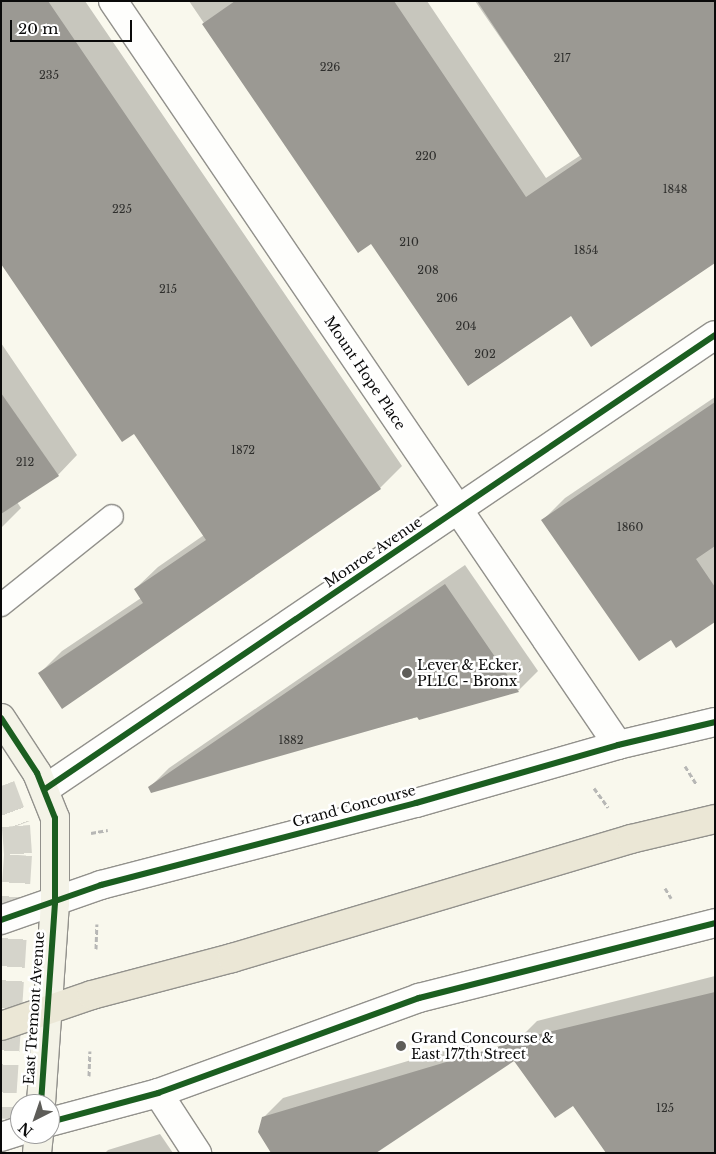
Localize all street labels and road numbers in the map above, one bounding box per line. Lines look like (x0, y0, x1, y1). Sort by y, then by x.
street label: Mount Hope Place (321, 313, 409, 433)
street label: Monroe Avenue (321, 513, 425, 591)
street label: Grand Concourse (291, 781, 417, 831)
street label: East Tremont Avenue (20, 930, 48, 1086)

